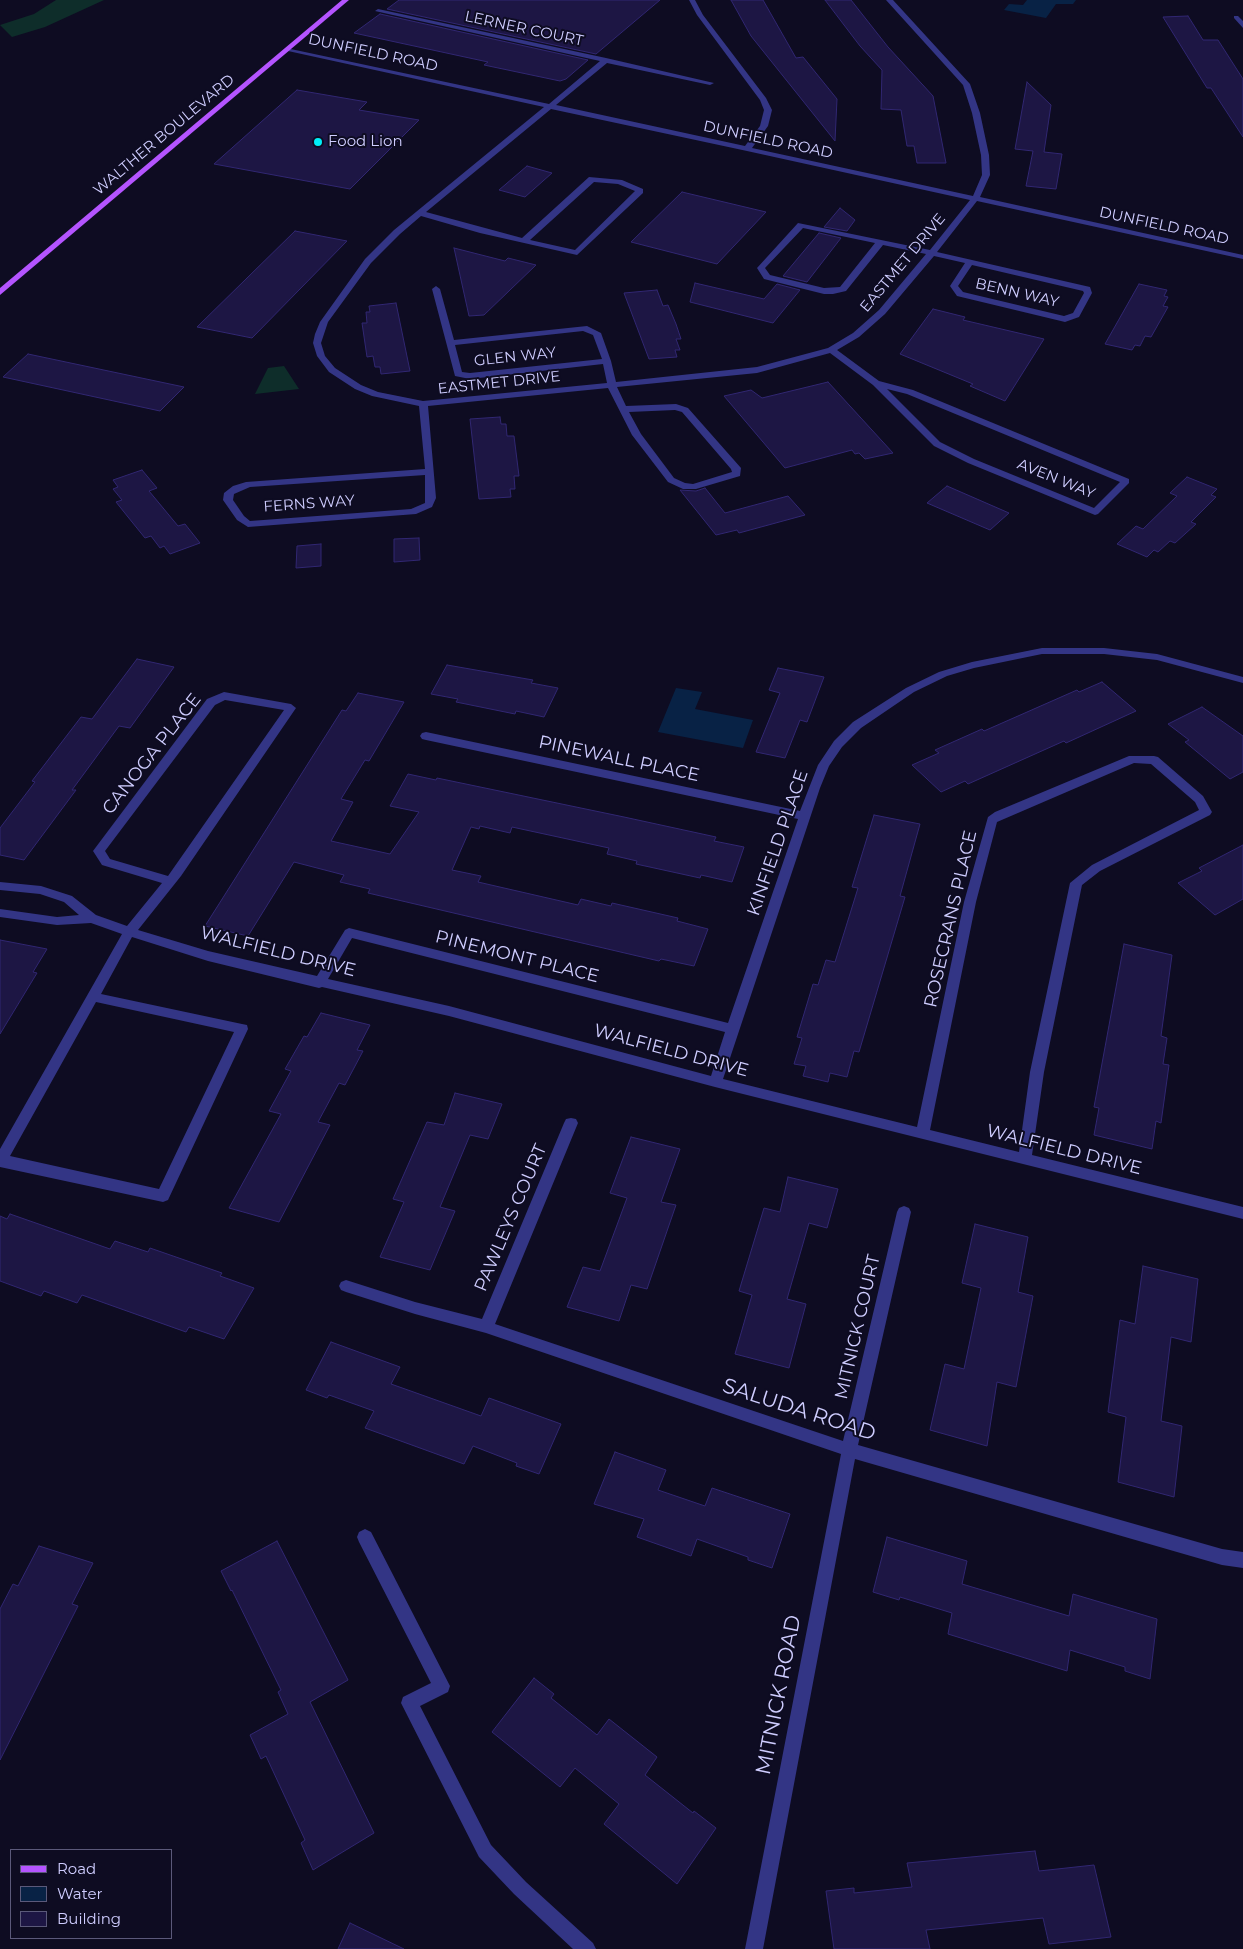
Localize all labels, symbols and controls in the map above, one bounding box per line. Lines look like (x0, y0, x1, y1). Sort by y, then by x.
street label: LERNER COURT (463, 8, 585, 50)
street label: DUNFIELD ROAD (307, 30, 439, 76)
street label: WALTHER BOULEVARD (90, 71, 238, 199)
street label: DUNFIELD ROAD (702, 117, 834, 163)
place label: Food Lion (328, 133, 403, 151)
marker: Food Lion (312, 136, 324, 148)
street label: DUNFIELD ROAD (1098, 203, 1230, 249)
street label: EASTMET DRIVE (857, 210, 949, 316)
street label: BENN WAY (973, 275, 1061, 311)
street label: GLEN WAY (473, 344, 557, 370)
street label: EASTMET DRIVE (437, 368, 561, 398)
street label: AVEN WAY (1014, 455, 1098, 503)
street label: FERNS WAY (263, 492, 355, 516)
street label: CANOGA PLACE (98, 689, 206, 819)
street label: PINEWALL PLACE (537, 731, 701, 787)
street label: KINFIELD PLACE (743, 767, 813, 919)
street label: ROSECRANS PLACE (920, 828, 982, 1010)
street label: WALFIELD DRIVE (198, 922, 358, 982)
street label: PINEMONT PLACE (433, 926, 601, 988)
street label: WALFIELD DRIVE (591, 1020, 751, 1082)
street label: WALFIELD DRIVE (984, 1120, 1144, 1180)
street label: PAWLEYS COURT (470, 1141, 552, 1295)
street label: MITNICK COURT (831, 1252, 885, 1402)
street label: SALUDA ROAD (719, 1373, 879, 1447)
street label: MITNICK ROAD (751, 1613, 807, 1777)
legend (10, 1849, 172, 1939)
text: Road (57, 1859, 96, 1878)
text: Water (57, 1884, 103, 1903)
text: Building (57, 1909, 121, 1928)

